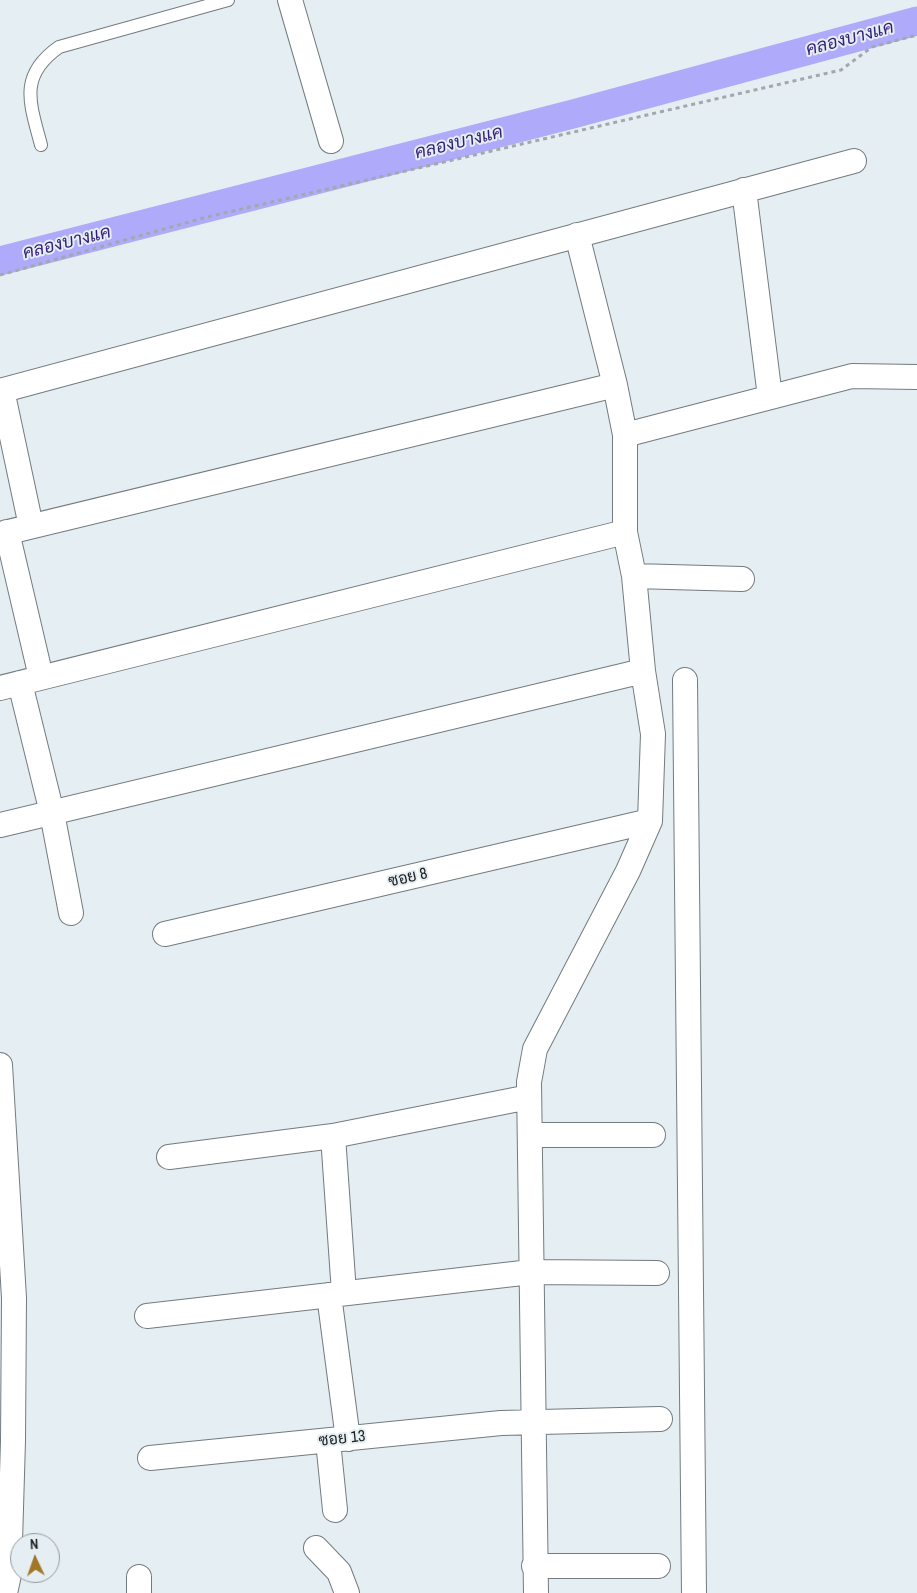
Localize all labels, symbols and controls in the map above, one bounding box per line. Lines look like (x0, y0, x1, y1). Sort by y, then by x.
water label: คลองบางแค (804, 17, 896, 61)
water label: คลองบางแค (413, 122, 505, 164)
water label: คลองบางแค (21, 222, 113, 264)
street label: ซอย 8 (387, 864, 429, 892)
street label: ซอย 13 (318, 1427, 366, 1451)
north arrow (10, 1533, 60, 1583)
text: N (30, 1535, 39, 1553)

